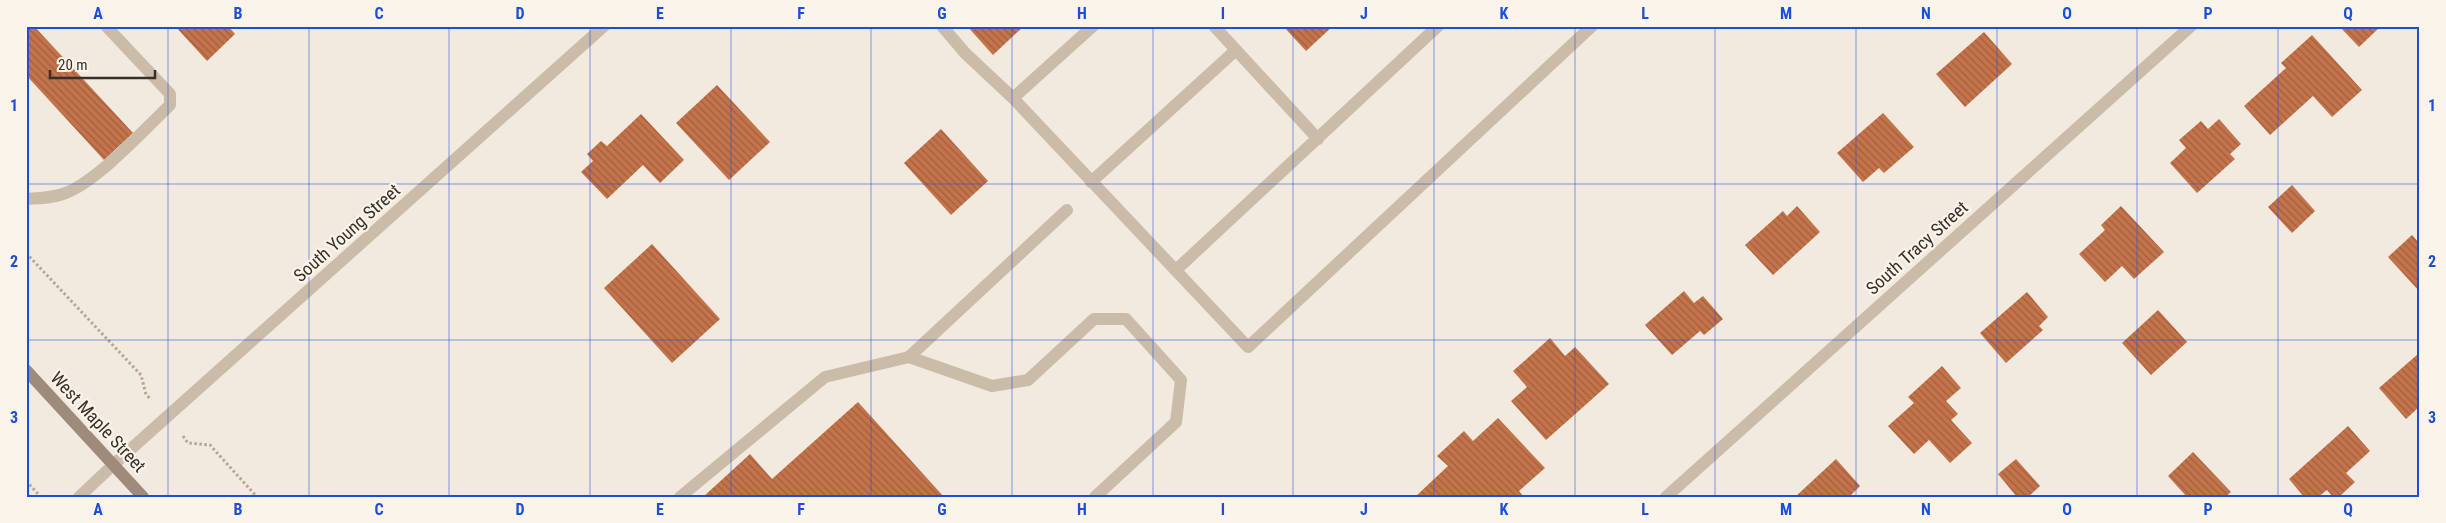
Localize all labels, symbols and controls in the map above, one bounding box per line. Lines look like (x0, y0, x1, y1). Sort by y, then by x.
text: A (93, 4, 103, 23)
text: B (234, 4, 243, 23)
text: C (374, 4, 384, 23)
text: D (515, 4, 525, 23)
text: E (656, 4, 664, 23)
text: F (797, 4, 805, 23)
text: G (937, 4, 947, 23)
text: H (1077, 4, 1087, 23)
text: I (1221, 4, 1225, 23)
text: J (1360, 4, 1368, 23)
text: K (1500, 4, 1509, 23)
text: L (1641, 4, 1649, 23)
text: M (1780, 4, 1792, 23)
text: N (1921, 4, 1931, 23)
text: O (2062, 4, 2072, 23)
text: P (2203, 4, 2213, 23)
text: Q (2343, 4, 2353, 23)
scale bar (50, 48, 155, 80)
text: 20 m (58, 56, 88, 74)
text: 1 (10, 96, 18, 115)
text: 1 (2428, 96, 2436, 115)
street label: South Young Street (289, 179, 404, 286)
street label: South Tracy Street (1862, 197, 1972, 299)
text: 2 (10, 252, 18, 271)
text: 2 (2428, 252, 2436, 271)
street label: West Maple Street (47, 367, 150, 476)
text: 3 (10, 408, 18, 427)
text: 3 (2428, 408, 2436, 427)
text: A (93, 500, 103, 519)
text: B (234, 500, 243, 519)
text: C (374, 500, 384, 519)
text: D (515, 500, 525, 519)
text: E (656, 500, 664, 519)
text: F (797, 500, 805, 519)
text: G (937, 500, 947, 519)
text: H (1077, 500, 1087, 519)
text: I (1221, 500, 1225, 519)
text: J (1360, 500, 1368, 519)
text: K (1500, 500, 1509, 519)
text: L (1641, 500, 1649, 519)
text: M (1780, 500, 1792, 519)
text: N (1921, 500, 1931, 519)
text: O (2062, 500, 2072, 519)
text: P (2203, 500, 2213, 519)
text: Q (2343, 500, 2353, 519)

